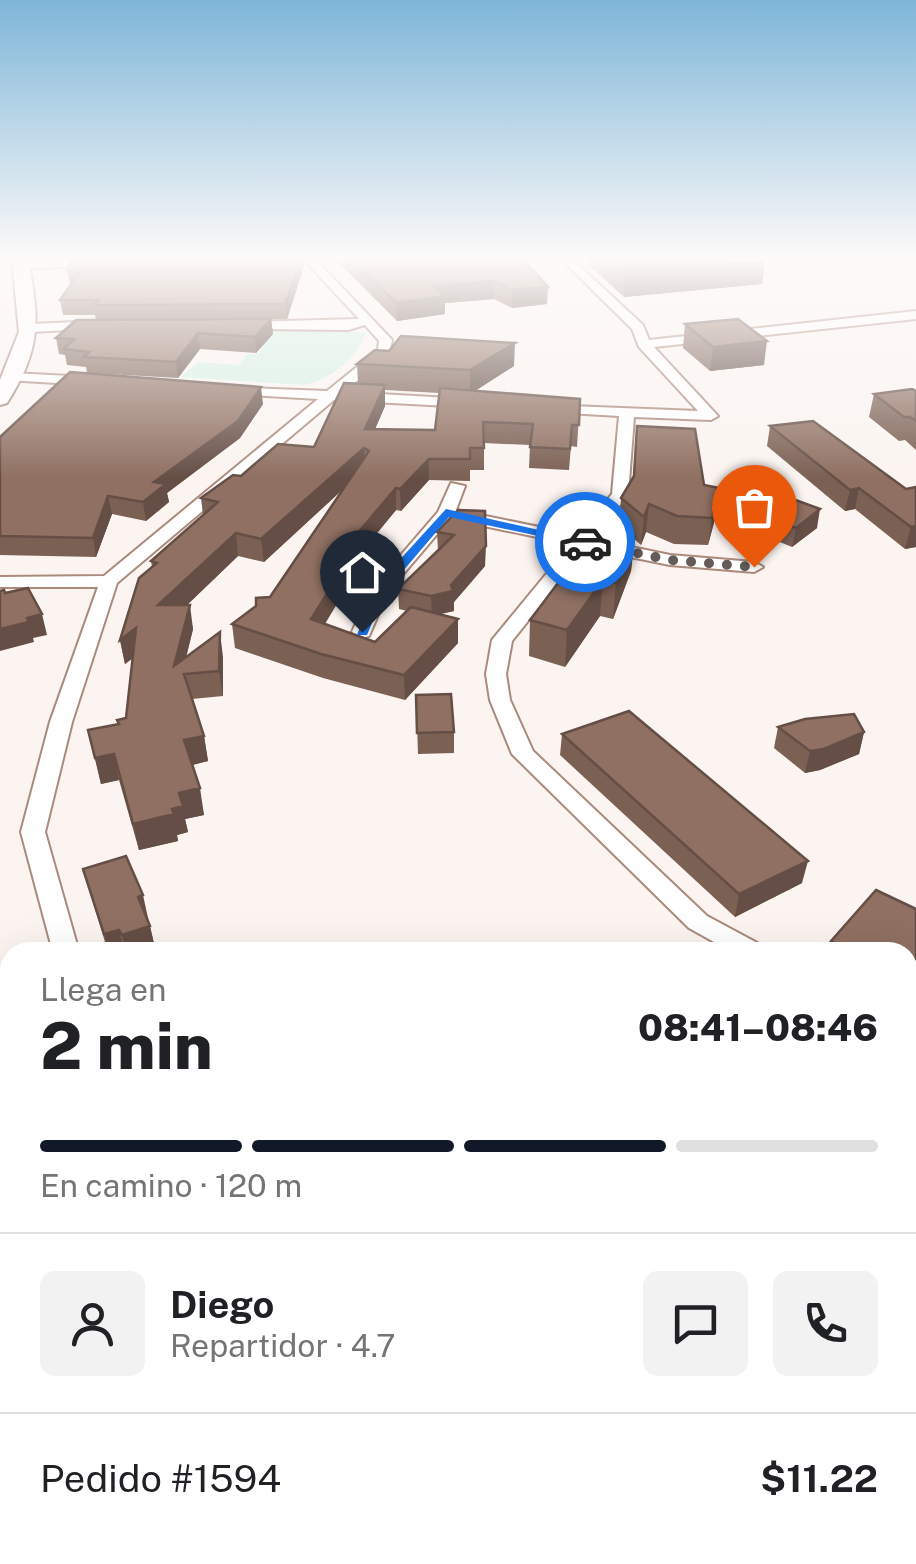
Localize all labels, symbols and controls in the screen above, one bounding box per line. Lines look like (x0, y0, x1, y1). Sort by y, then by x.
pin (712, 465, 797, 568)
icon: bag (727, 480, 782, 535)
courier (535, 492, 635, 592)
icon: car (558, 515, 613, 570)
pin (320, 530, 405, 633)
icon: home (335, 545, 390, 600)
text: Llega en (40, 971, 166, 1008)
text: 08:41–08:46 (638, 1005, 878, 1050)
text: 2 min (40, 1007, 213, 1084)
text: En camino · 120 m (40, 1167, 302, 1204)
button: person (40, 1271, 145, 1376)
button: chat (643, 1271, 748, 1376)
button: phone (773, 1271, 878, 1376)
text: Diego (170, 1282, 274, 1327)
text: Repartidor · 4.7 (170, 1327, 395, 1364)
text: Pedido #1594 (40, 1456, 281, 1501)
text: $11.22 (760, 1456, 878, 1501)

